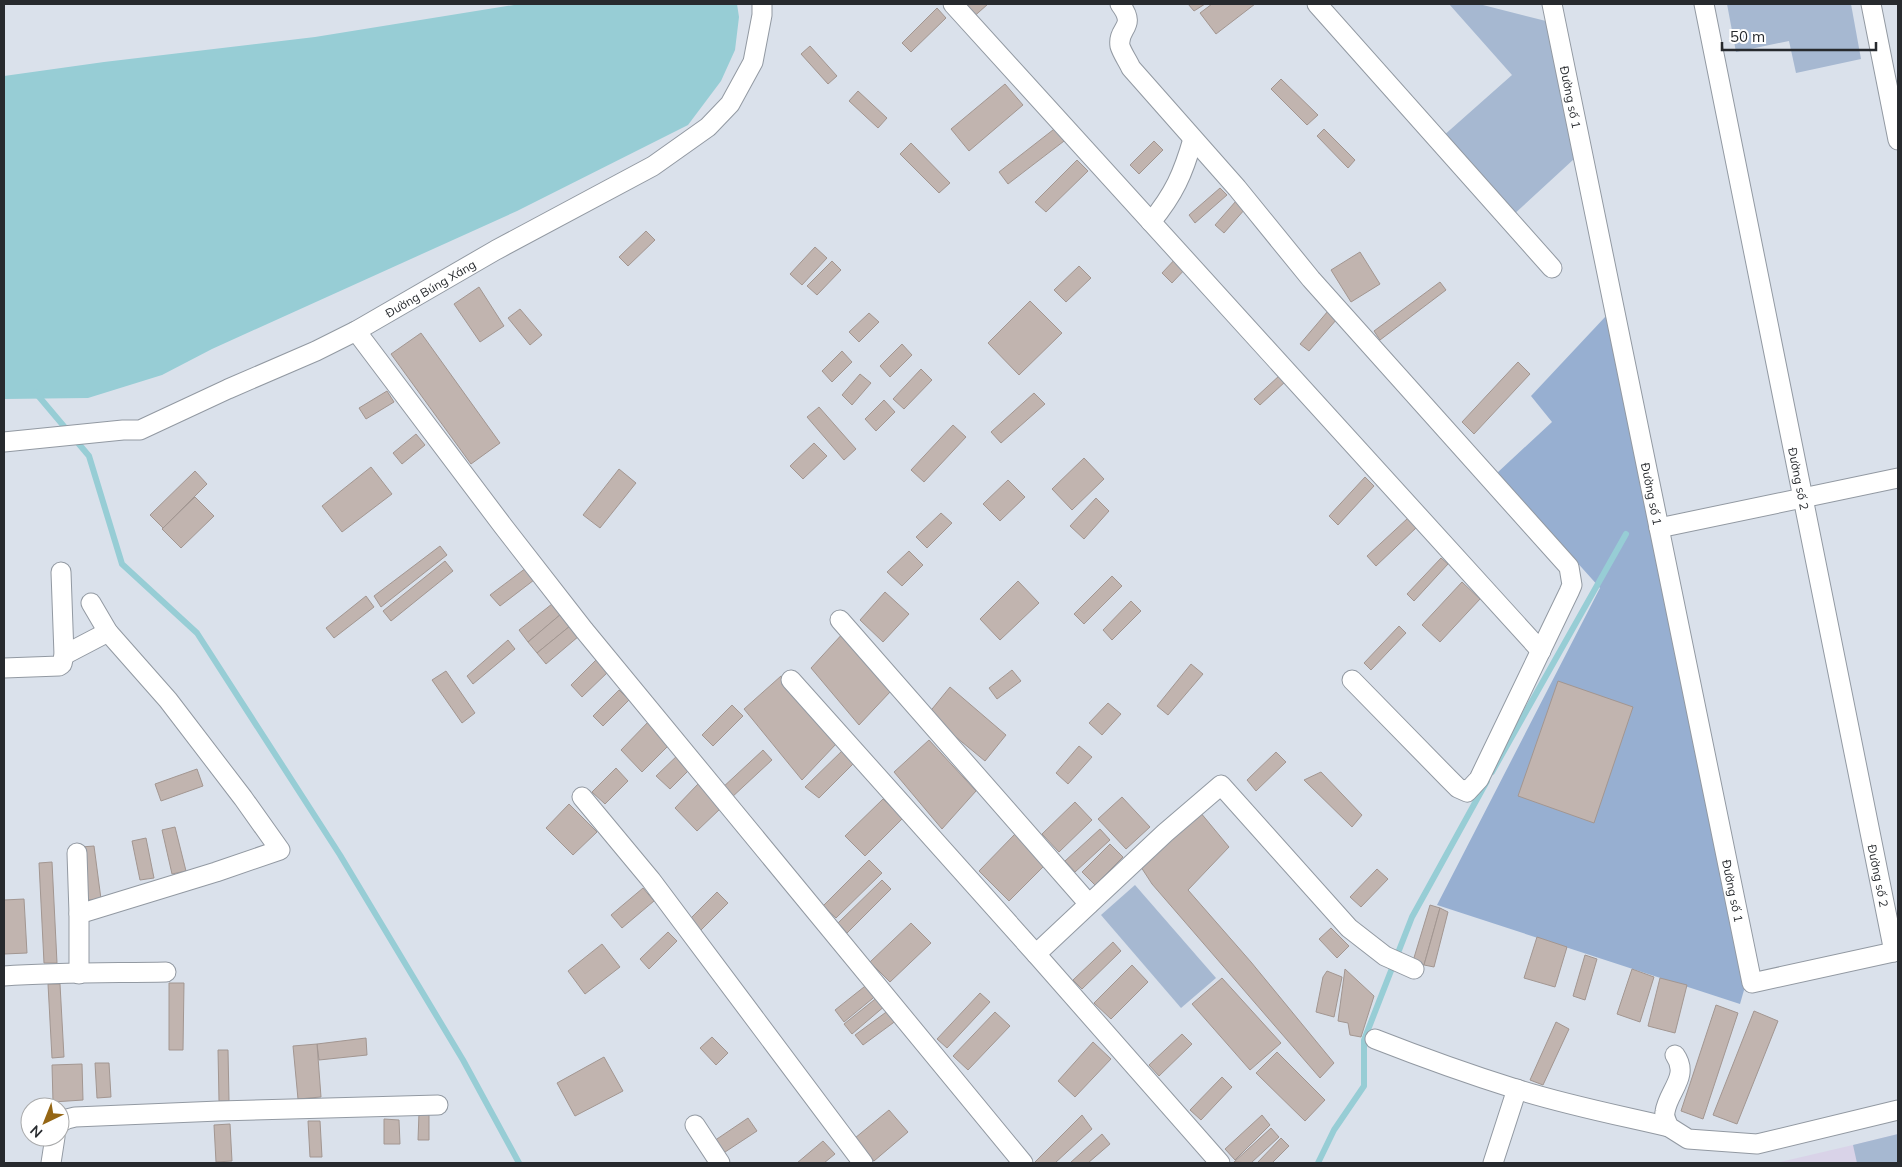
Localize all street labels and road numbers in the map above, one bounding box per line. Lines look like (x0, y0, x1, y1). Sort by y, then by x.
street label: Đường số 1 (1557, 65, 1585, 130)
street label: Đường Búng Xáng (382, 256, 478, 320)
street label: Đường số 2 (1786, 446, 1813, 511)
street label: Đường số 1 (1638, 461, 1666, 526)
street label: Đường số 2 (1865, 843, 1892, 908)
street label: Đường số 1 (1719, 858, 1747, 923)

